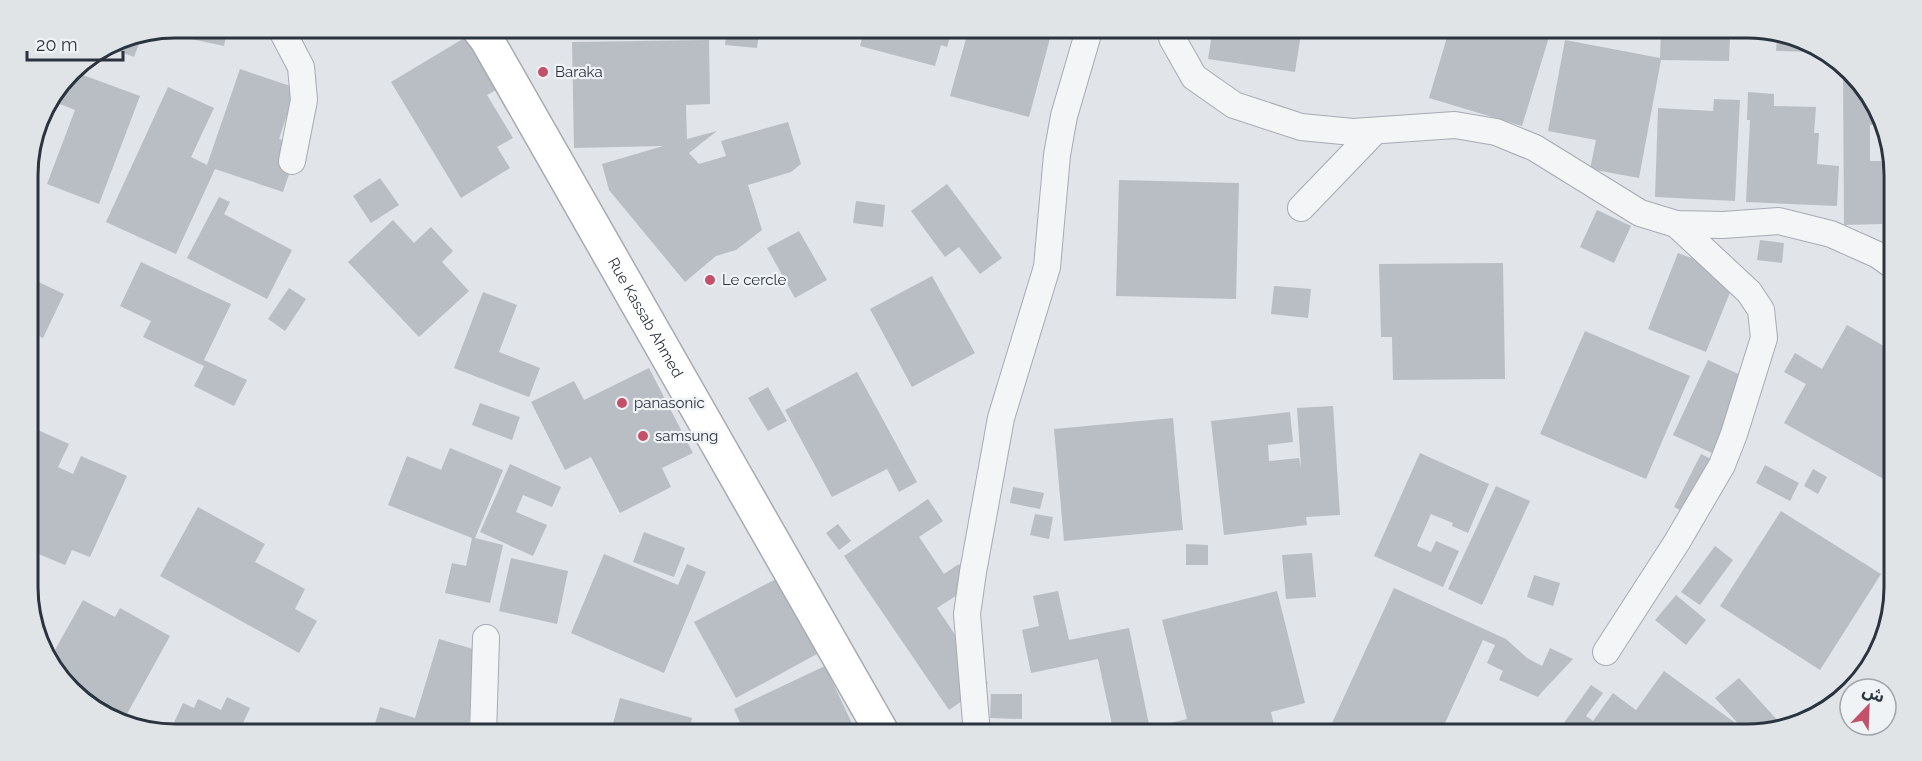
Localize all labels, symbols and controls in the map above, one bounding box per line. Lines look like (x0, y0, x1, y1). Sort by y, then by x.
scale bar (27, 24, 123, 62)
text: 20 m (36, 34, 78, 55)
place label: Baraka (555, 63, 603, 81)
marker: Baraka (536, 65, 550, 79)
street label: Rue Kassab Ahmed (604, 254, 687, 381)
place label: Le cercle (722, 271, 787, 289)
marker: Le cercle (703, 273, 717, 287)
place label: panasonic (634, 394, 705, 412)
marker: panasonic (615, 396, 629, 410)
place label: samsung (655, 427, 718, 445)
marker: samsung (636, 429, 650, 443)
north arrow (1838, 677, 1898, 737)
text: ش (1860, 681, 1888, 707)

